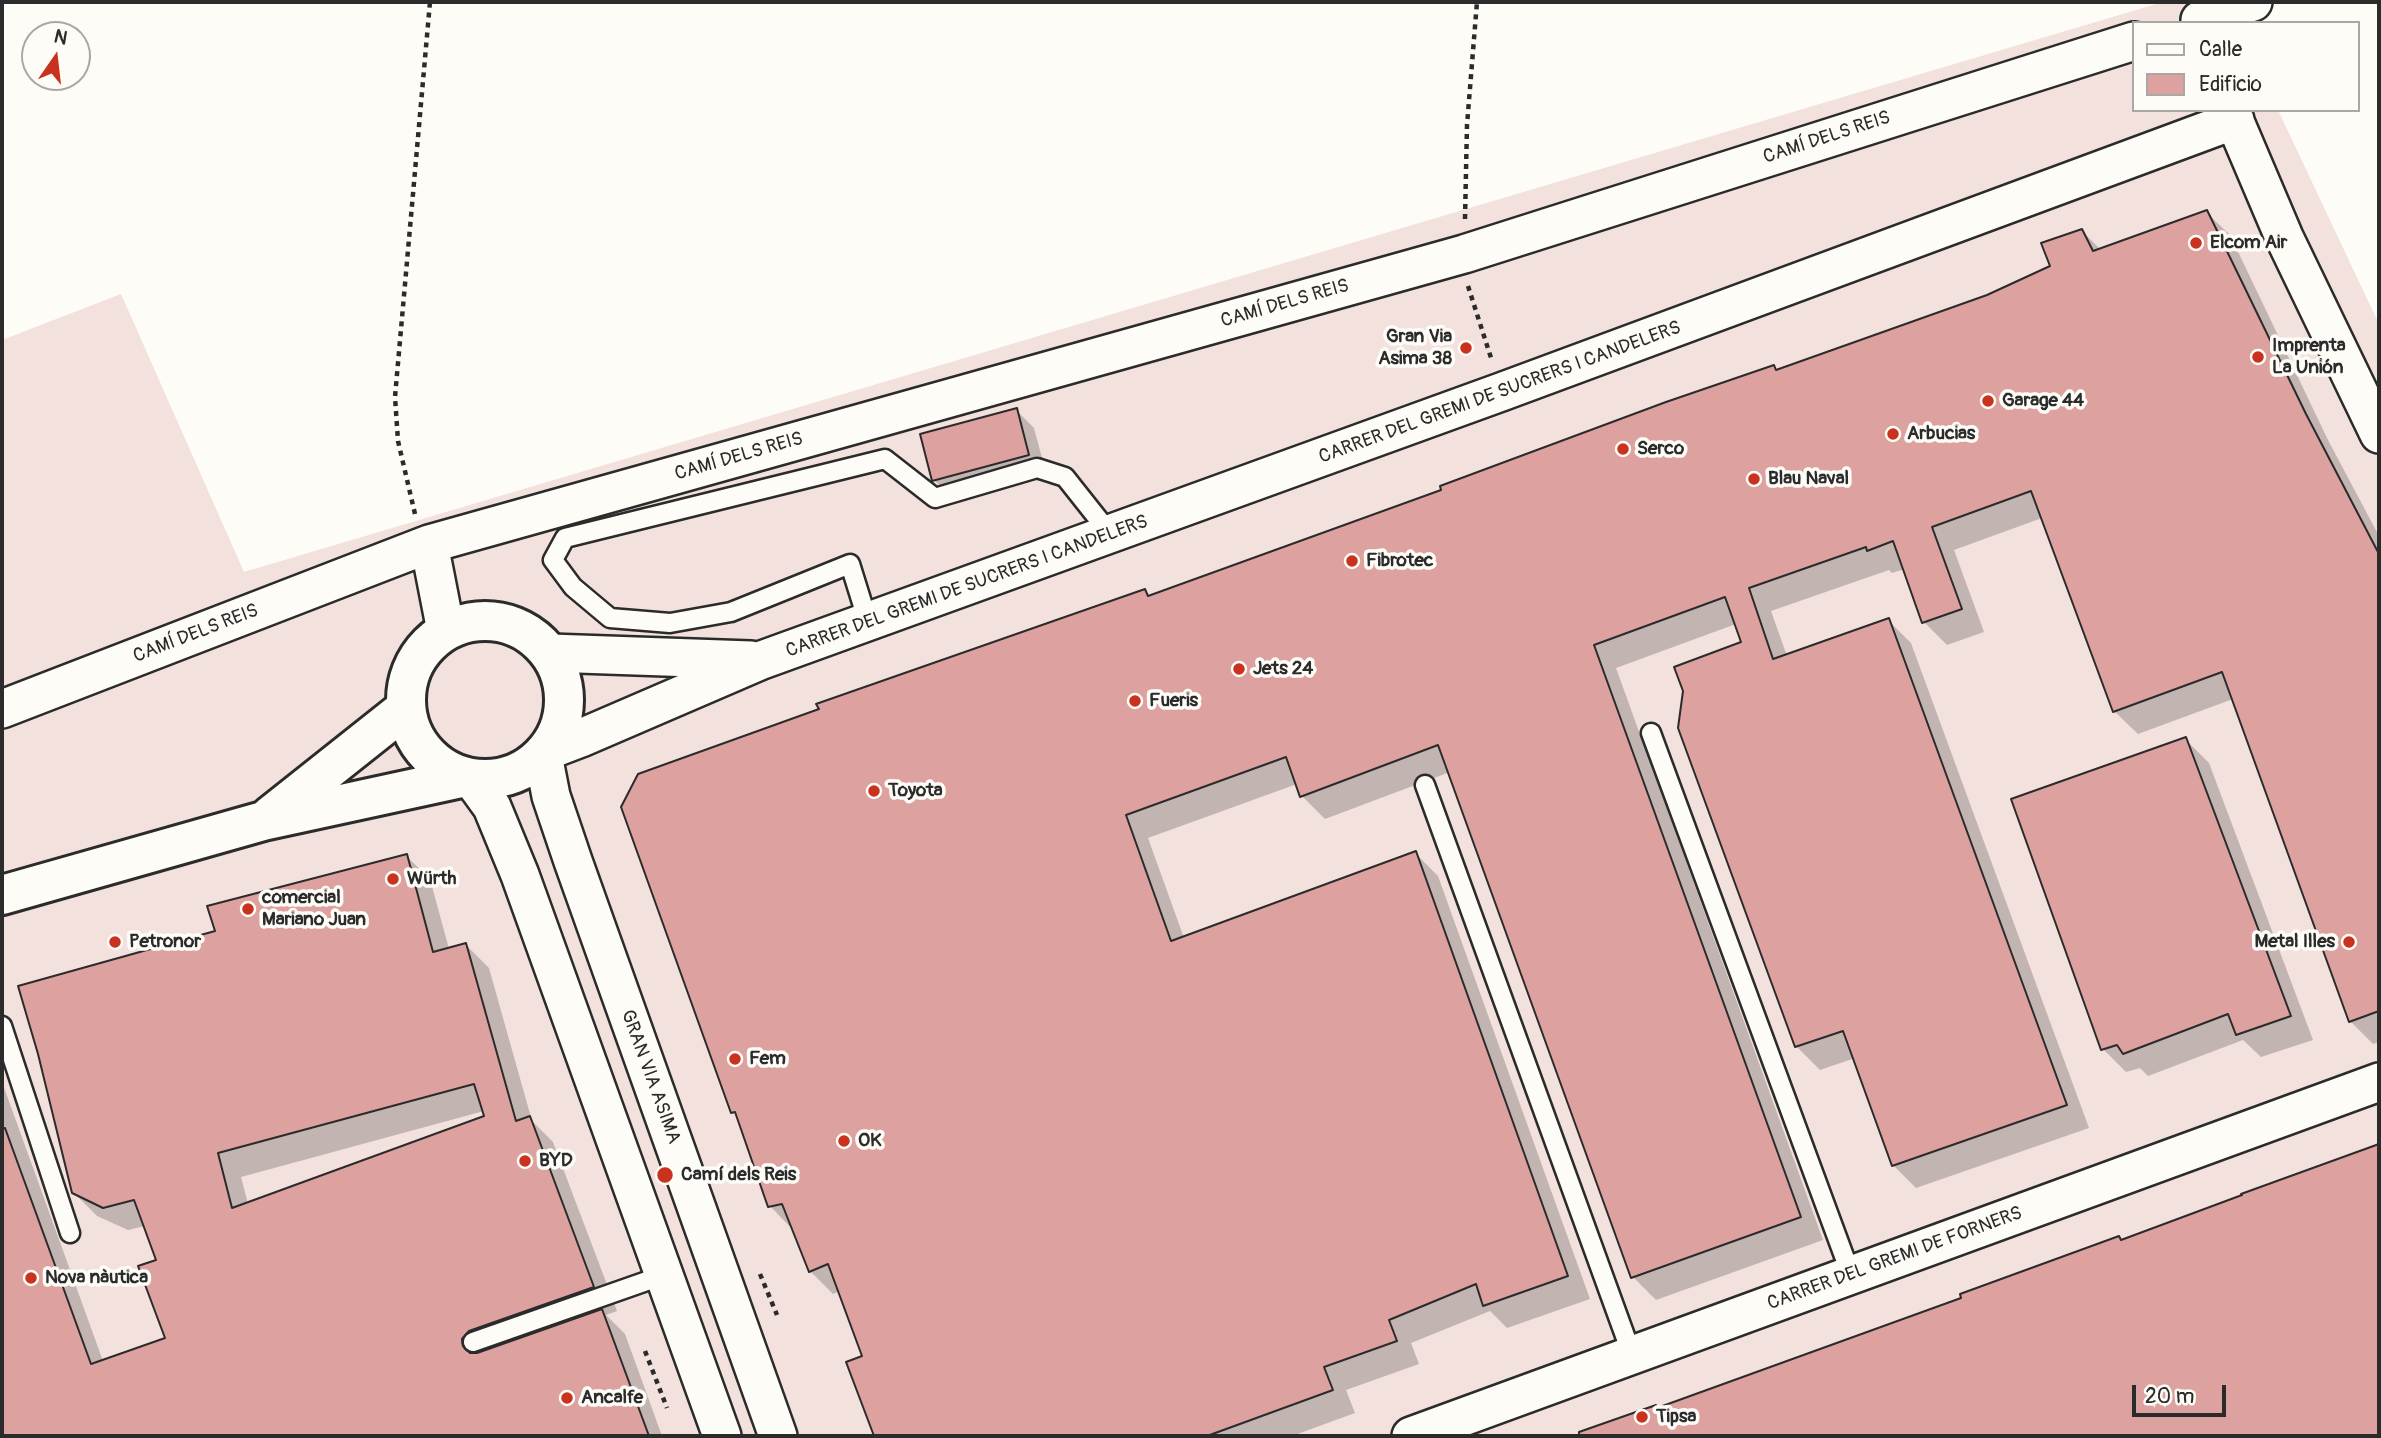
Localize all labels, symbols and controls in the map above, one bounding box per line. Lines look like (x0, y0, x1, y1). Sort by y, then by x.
north arrow (21, 21, 91, 91)
legend (2132, 21, 2360, 112)
text: N (51, 24, 70, 51)
text: Calle (2199, 36, 2242, 63)
text: Edificio (2199, 71, 2262, 98)
street label: CAMÍ DELS REIS (1761, 107, 1893, 169)
place label: Elcom Air (2210, 232, 2287, 254)
marker: Elcom Air (2188, 235, 2204, 251)
street label: CAMÍ DELS REIS (1218, 275, 1352, 333)
street label: CARRER DEL GREMI DE SUCRERS I CANDELERS (1316, 317, 1684, 469)
place label: Gran Via Asima 38 (1378, 326, 1452, 370)
place label: Imprenta La Unión (2272, 335, 2346, 379)
marker: Gran Via Asima 38 (1458, 340, 1474, 356)
marker: Imprenta La Unión (2250, 349, 2266, 365)
place label: Garage 44 (2002, 390, 2084, 412)
marker: Garage 44 (1980, 393, 1996, 409)
place label: Arbucias (1907, 423, 1975, 445)
marker: Arbucias (1885, 426, 1901, 442)
street label: CAMÍ DELS REIS (672, 428, 806, 486)
place label: Serco (1637, 438, 1684, 460)
marker: Serco (1615, 441, 1631, 457)
place label: Blau Naval (1768, 468, 1849, 490)
marker: Blau Naval (1746, 471, 1762, 487)
street label: CARRER DEL GREMI DE SUCRERS I CANDELERS (783, 511, 1151, 663)
place label: Fibrotec (1366, 550, 1433, 572)
marker: Fibrotec (1344, 553, 1360, 569)
street label: CAMÍ DELS REIS (130, 600, 262, 668)
place label: Jets 24 (1253, 658, 1313, 680)
marker: Jets 24 (1231, 661, 1247, 677)
place label: Fueris (1149, 690, 1198, 712)
marker: Fueris (1127, 693, 1143, 709)
place label: Toyota (888, 780, 943, 802)
marker: Toyota (866, 783, 882, 799)
place label: Würth (407, 868, 456, 890)
marker: Würth (385, 871, 401, 887)
place label: comercial Mariano Juan (262, 887, 366, 931)
marker: comercial Mariano Juan (240, 901, 256, 917)
place label: Petronor (129, 931, 201, 953)
place label: Metal Illes (2255, 931, 2335, 953)
marker: Petronor (107, 934, 123, 950)
marker: Metal Illes (2341, 934, 2357, 950)
street label: GRAN VIA ASIMA (615, 1007, 685, 1147)
place label: Fem (749, 1048, 786, 1070)
marker: Fem (727, 1051, 743, 1067)
place label: OK (858, 1130, 882, 1152)
marker: OK (836, 1133, 852, 1149)
place label: BYD (539, 1150, 573, 1172)
marker: BYD (517, 1153, 533, 1169)
place label: Camí dels Reis (681, 1164, 796, 1186)
marker: Camí dels Reis (655, 1165, 675, 1185)
street label: CARRER DEL GREMI DE FORNERS (1764, 1202, 2026, 1316)
place label: Nova nàutica (45, 1267, 148, 1289)
marker: Nova nàutica (23, 1270, 39, 1286)
scale bar (2136, 1372, 2230, 1416)
text: 20 m (2145, 1383, 2194, 1410)
place label: Ancalfe (581, 1387, 643, 1409)
marker: Ancalfe (559, 1390, 575, 1406)
place label: Tipsa (1656, 1406, 1696, 1428)
marker: Tipsa (1634, 1409, 1650, 1425)

